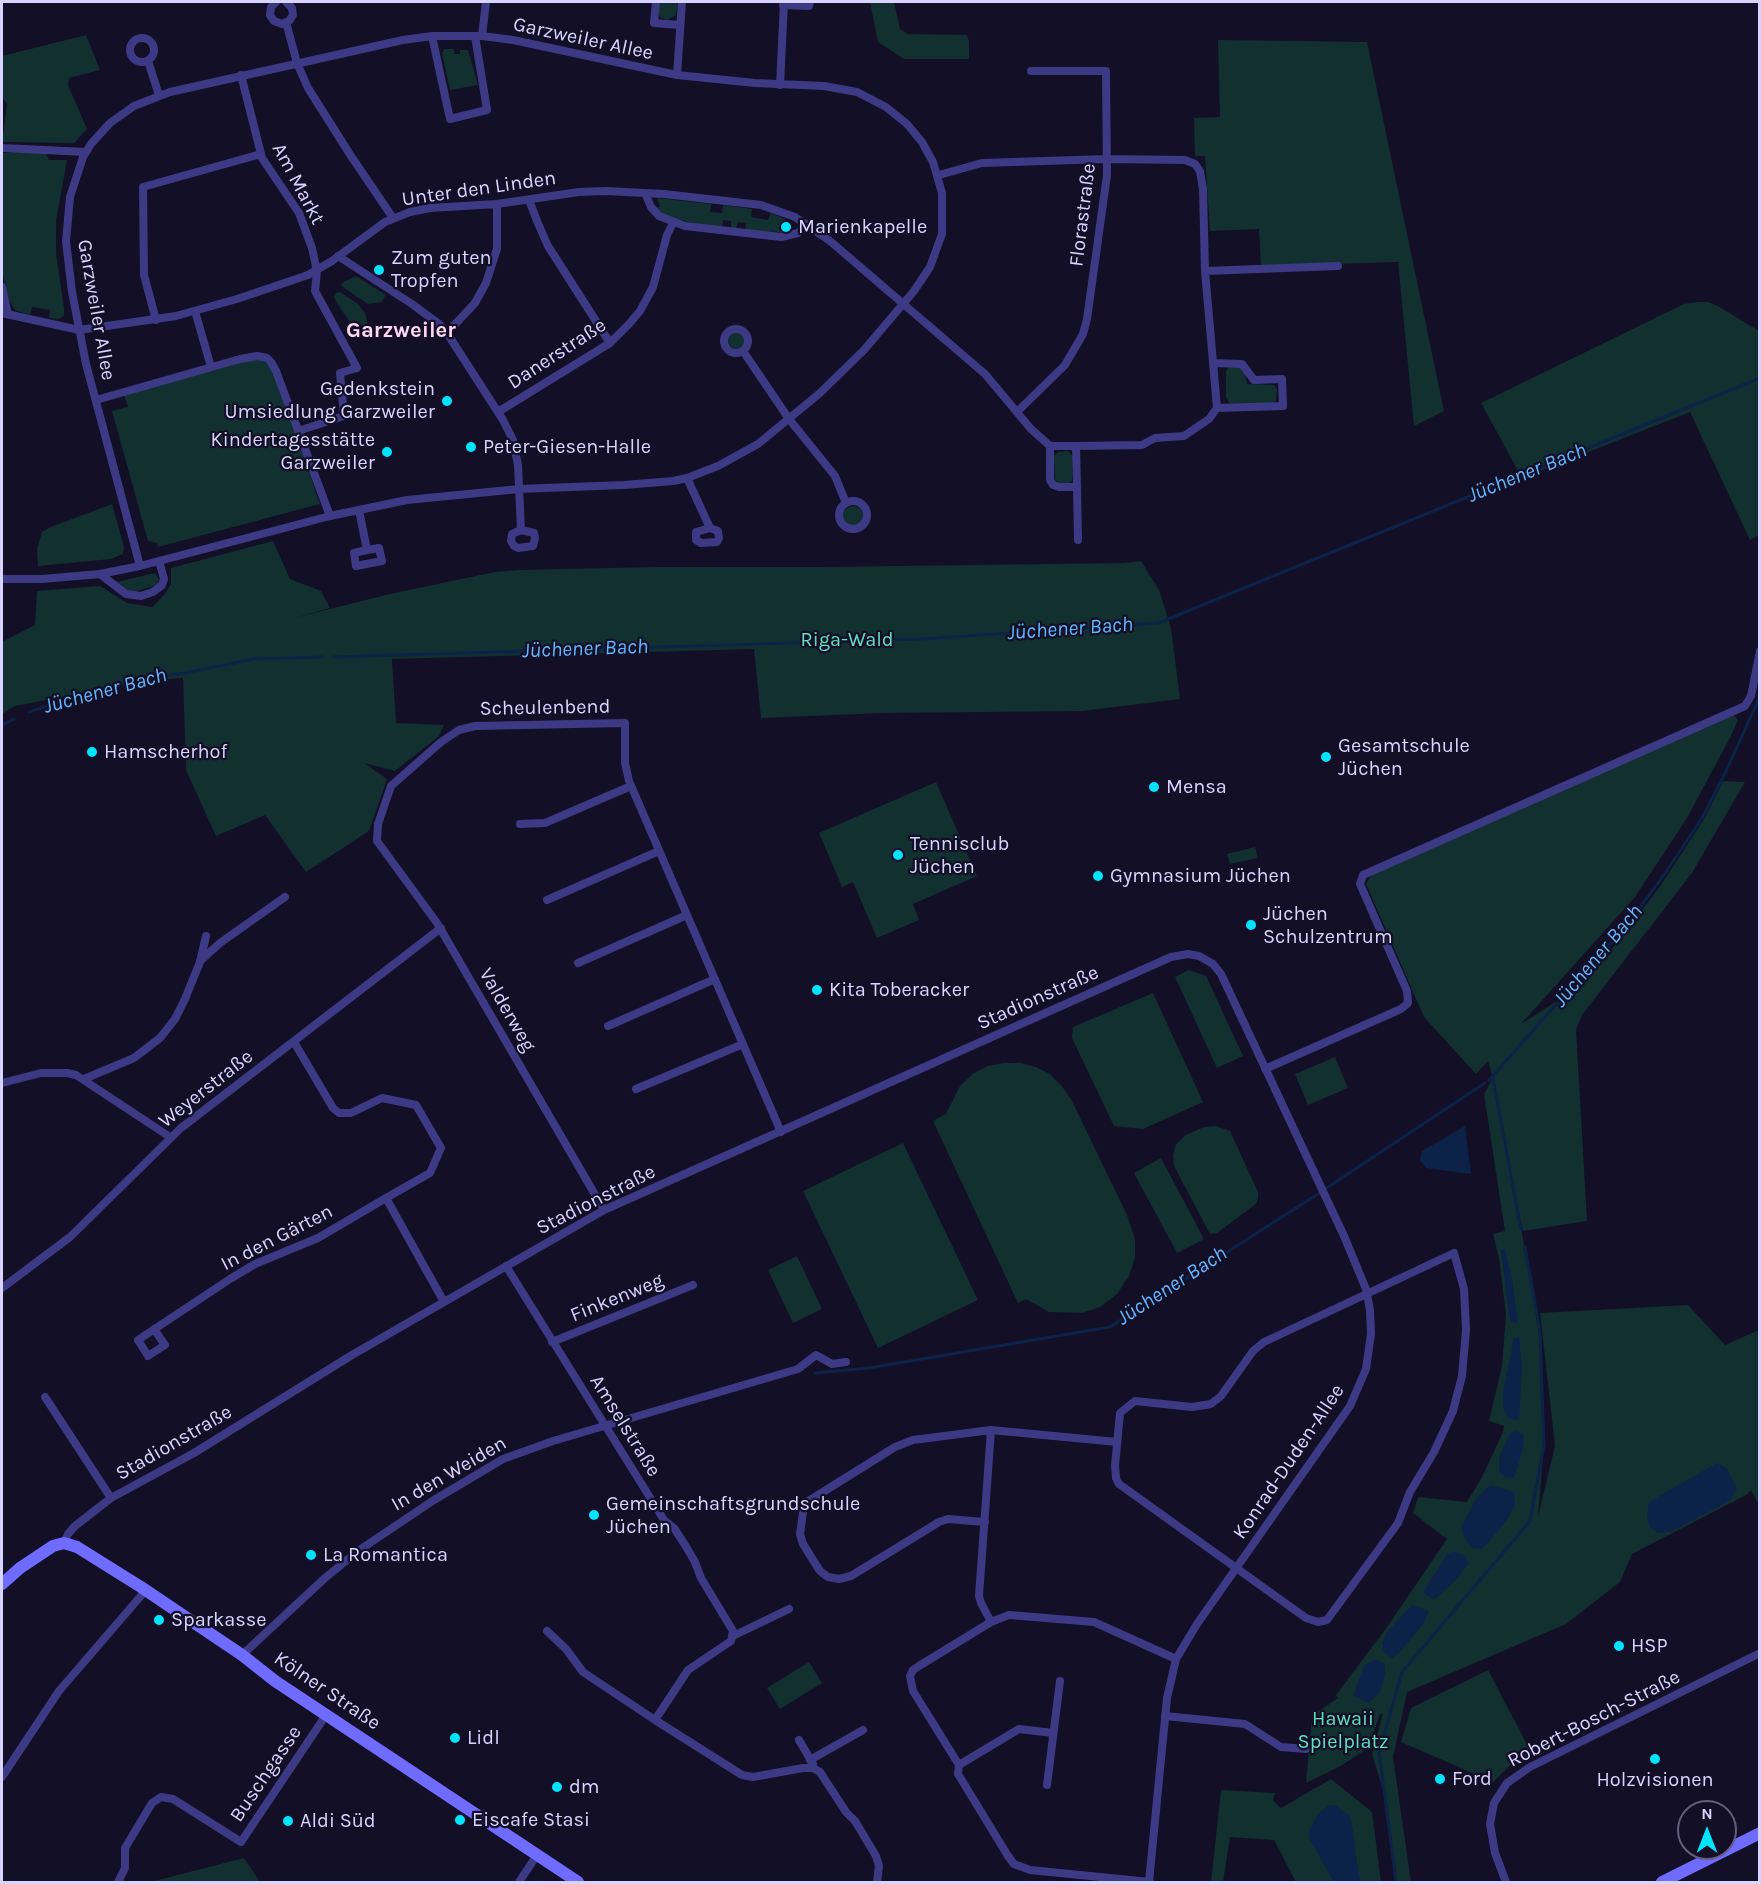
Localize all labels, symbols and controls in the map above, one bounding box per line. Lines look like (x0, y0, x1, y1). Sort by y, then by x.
street label: Garzweiler Allee (511, 12, 655, 66)
street label: Am Markt (267, 139, 329, 229)
street label: Florastraße (1065, 162, 1101, 268)
street label: Unter den Linden (400, 166, 558, 212)
place label: Marienkapelle (798, 215, 927, 239)
marker: Marienkapelle (779, 220, 793, 234)
street label: Garzweiler Allee (72, 238, 120, 382)
place label: Zum guten Tropfen (391, 246, 492, 293)
marker: Zum guten Tropfen (372, 263, 386, 277)
street label: Danerstraße (503, 313, 611, 395)
district label: Garzweiler (346, 318, 456, 344)
place label: Gedenkstein Umsiedlung Garzweiler (224, 377, 435, 424)
marker: Gedenkstein Umsiedlung Garzweiler (440, 394, 454, 408)
place label: Kindertagesstätte Garzweiler (211, 428, 375, 475)
place label: Peter-Giesen-Halle (483, 435, 651, 459)
water label: Jüchener Bach (1464, 438, 1590, 508)
marker: Peter-Giesen-Halle (464, 440, 478, 454)
marker: Kindertagesstätte Garzweiler (380, 445, 394, 459)
water label: Jüchener Bach (1006, 612, 1134, 646)
park label: Riga-Wald (800, 628, 894, 652)
water label: Jüchener Bach (521, 634, 649, 664)
water label: Jüchener Bach (41, 662, 169, 720)
street label: Scheulenbend (479, 695, 611, 721)
place label: Gesamtschule Jüchen (1338, 734, 1470, 781)
place label: Hamscherhof (104, 740, 227, 764)
marker: Hamscherhof (85, 745, 99, 759)
marker: Gesamtschule Jüchen (1319, 750, 1333, 764)
place label: Mensa (1166, 775, 1227, 799)
marker: Mensa (1147, 780, 1161, 794)
place label: Tennisclub Jüchen (910, 832, 1009, 879)
marker: Tennisclub Jüchen (891, 848, 905, 862)
place label: Gymnasium Jüchen (1110, 864, 1291, 888)
marker: Gymnasium Jüchen (1091, 869, 1105, 883)
water label: Jüchener Bach (1548, 900, 1648, 1012)
place label: Jüchen Schulzentrum (1263, 902, 1393, 949)
marker: Jüchen Schulzentrum (1244, 918, 1258, 932)
street label: Stadionstraße (974, 961, 1102, 1035)
street label: Valderweg (473, 964, 541, 1056)
place label: Kita Toberacker (829, 978, 969, 1002)
marker: Kita Toberacker (810, 983, 824, 997)
street label: Weyerstraße (154, 1045, 258, 1133)
street label: Stadionstraße (533, 1160, 659, 1240)
street label: In den Gärten (217, 1200, 337, 1276)
water label: Jüchener Bach (1112, 1241, 1232, 1331)
street label: Finkenweg (567, 1268, 667, 1328)
street label: Amselstraße (584, 1371, 666, 1481)
street label: Konrad-Duden-Allee (1228, 1380, 1350, 1544)
street label: Stadionstraße (112, 1400, 236, 1486)
street label: In den Weiden (387, 1431, 511, 1517)
place label: Gemeinschaftsgrundschule Jüchen (606, 1492, 860, 1539)
marker: Gemeinschaftsgrundschule Jüchen (587, 1508, 601, 1522)
place label: La Romantica (323, 1543, 448, 1567)
marker: La Romantica (304, 1548, 318, 1562)
place label: Sparkasse (171, 1608, 267, 1632)
marker: Sparkasse (152, 1613, 166, 1627)
place label: HSP (1631, 1634, 1668, 1658)
marker: HSP (1612, 1639, 1626, 1653)
street label: Kölner Straße (269, 1647, 385, 1735)
street label: Robert-Bosch-Straße (1504, 1665, 1684, 1773)
park label: Hawaii Spielplatz (1298, 1707, 1388, 1754)
street label: Buschgasse (225, 1721, 307, 1827)
place label: Lidl (467, 1726, 500, 1750)
marker: Lidl (448, 1731, 462, 1745)
marker: Holzvisionen (1648, 1752, 1662, 1766)
place label: Ford (1452, 1767, 1492, 1791)
place label: Holzvisionen (1596, 1768, 1714, 1792)
marker: Ford (1433, 1772, 1447, 1786)
place label: dm (569, 1775, 600, 1799)
marker: dm (550, 1780, 564, 1794)
north arrow (1677, 1800, 1737, 1860)
text: N (1701, 1804, 1713, 1823)
place label: Eiscafe Stasi (472, 1808, 590, 1832)
place label: Aldi Süd (300, 1809, 376, 1833)
marker: Eiscafe Stasi (453, 1813, 467, 1827)
marker: Aldi Süd (281, 1814, 295, 1828)

